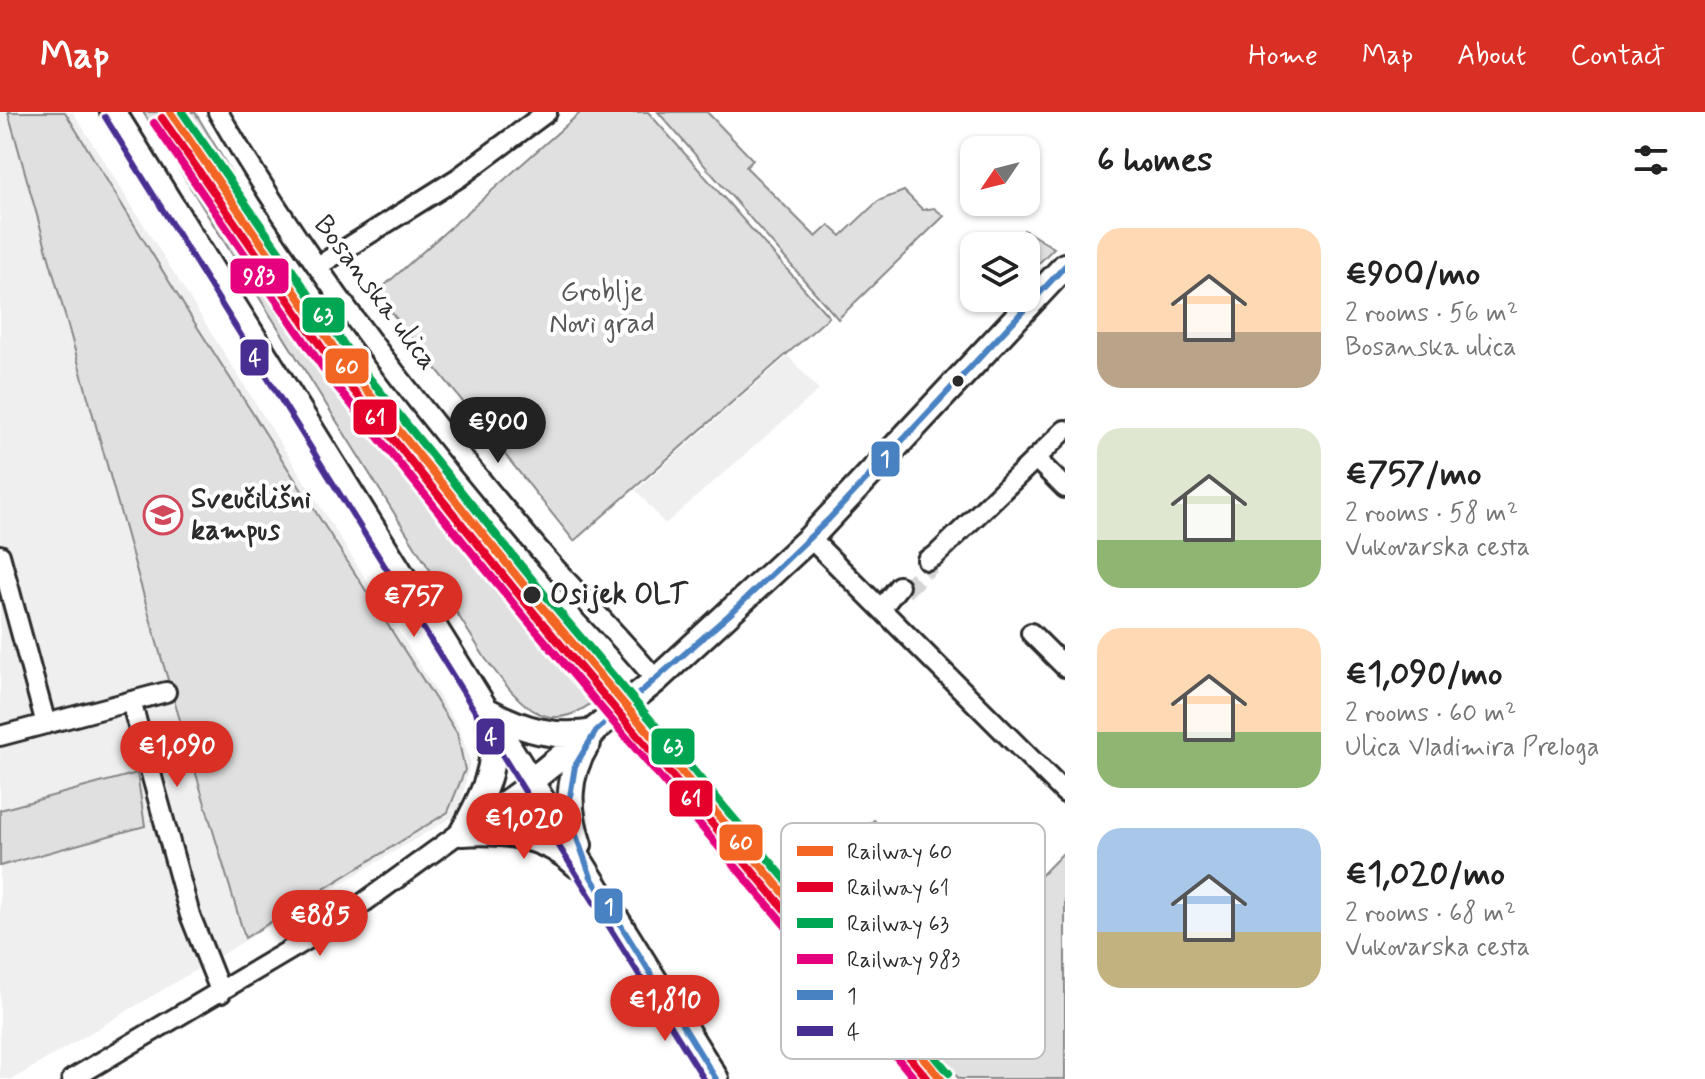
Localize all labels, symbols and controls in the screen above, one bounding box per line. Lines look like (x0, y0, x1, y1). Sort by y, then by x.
text: Map (40, 32, 110, 81)
text: Home (1248, 38, 1318, 75)
text: Map (1362, 38, 1413, 75)
text: About (1457, 38, 1526, 75)
text: Contact (1570, 38, 1665, 75)
north arrow (960, 136, 1040, 216)
map controls (960, 136, 1040, 312)
text: 6 homes (1097, 138, 1212, 183)
icon: filters (1629, 138, 1673, 182)
street label: Bosanska ulica (305, 208, 445, 378)
button: layers (960, 232, 1040, 312)
text: €900/mo (1345, 252, 1480, 297)
line badge: 983 (229, 257, 290, 295)
icon: home (1161, 260, 1257, 356)
text: 983 (243, 264, 275, 292)
park label: Groblje Novi grad (549, 274, 655, 343)
line badge: 63 (301, 296, 346, 334)
text: 2 rooms · 56 m² (1345, 297, 1518, 331)
text: 63 (313, 303, 334, 331)
text: Bosanska ulica (1345, 331, 1517, 365)
line badge: 4 (239, 338, 270, 377)
text: 4 (249, 345, 262, 373)
line badge: 60 (324, 347, 370, 385)
text: 60 (335, 354, 359, 382)
unlabelled marker (950, 373, 966, 389)
pin: €900 (451, 397, 545, 465)
line badge: 61 (352, 398, 398, 436)
text: 61 (365, 405, 385, 433)
text: €900 (468, 406, 528, 440)
line badge: 1 (870, 440, 901, 478)
text: 1 (880, 446, 890, 474)
text: €757/mo (1345, 452, 1481, 497)
icon: home (1161, 460, 1257, 556)
place label: Sveučilišni kampus (191, 481, 311, 550)
school or university icon: Sveučilišni kampus (142, 494, 184, 536)
text: 2 rooms · 58 m² (1345, 497, 1518, 531)
text: Vukovarska cesta (1345, 531, 1530, 565)
pin: €757 (367, 571, 461, 639)
place label: Osijek OLT (550, 577, 689, 614)
text: €757 (383, 580, 445, 614)
marker: Osijek OLT (521, 584, 543, 606)
text: €1,090/mo (1345, 652, 1503, 697)
icon: home (1161, 660, 1257, 756)
text: 2 rooms · 60 m² (1345, 697, 1516, 731)
line badge: 4 (475, 717, 506, 756)
pin: €1,090 (112, 721, 242, 789)
text: 4 (485, 724, 498, 752)
line badge: 63 (650, 727, 696, 766)
text: €1,090 (138, 730, 216, 764)
text: Ulica Vladimira Preloga (1345, 731, 1599, 765)
text: 63 (663, 734, 684, 762)
line badge: 61 (668, 779, 714, 818)
text: 61 (681, 786, 701, 814)
pin: €1,020 (459, 793, 589, 861)
text: €1,020 (484, 802, 564, 836)
line badge: 60 (718, 823, 764, 862)
legend (781, 823, 1045, 1059)
text: 60 (729, 830, 753, 858)
text: Railway 60 (847, 839, 952, 867)
text: €1,020/mo (1345, 852, 1505, 897)
icon: home (1161, 860, 1257, 956)
text: Railway 61 (847, 875, 949, 903)
line badge: 1 (593, 887, 624, 925)
pin: €885 (273, 890, 367, 958)
text: 1 (604, 894, 614, 922)
text: 2 rooms · 68 m² (1345, 897, 1516, 931)
text: €885 (290, 899, 350, 933)
text: Railway 63 (847, 911, 949, 939)
text: Vukovarska cesta (1345, 931, 1530, 965)
text: Railway 983 (847, 947, 960, 975)
pin: €1,810 (600, 975, 730, 1043)
text: 1 (847, 983, 857, 1011)
text: €1,810 (628, 984, 702, 1018)
text: 4 (847, 1019, 860, 1047)

